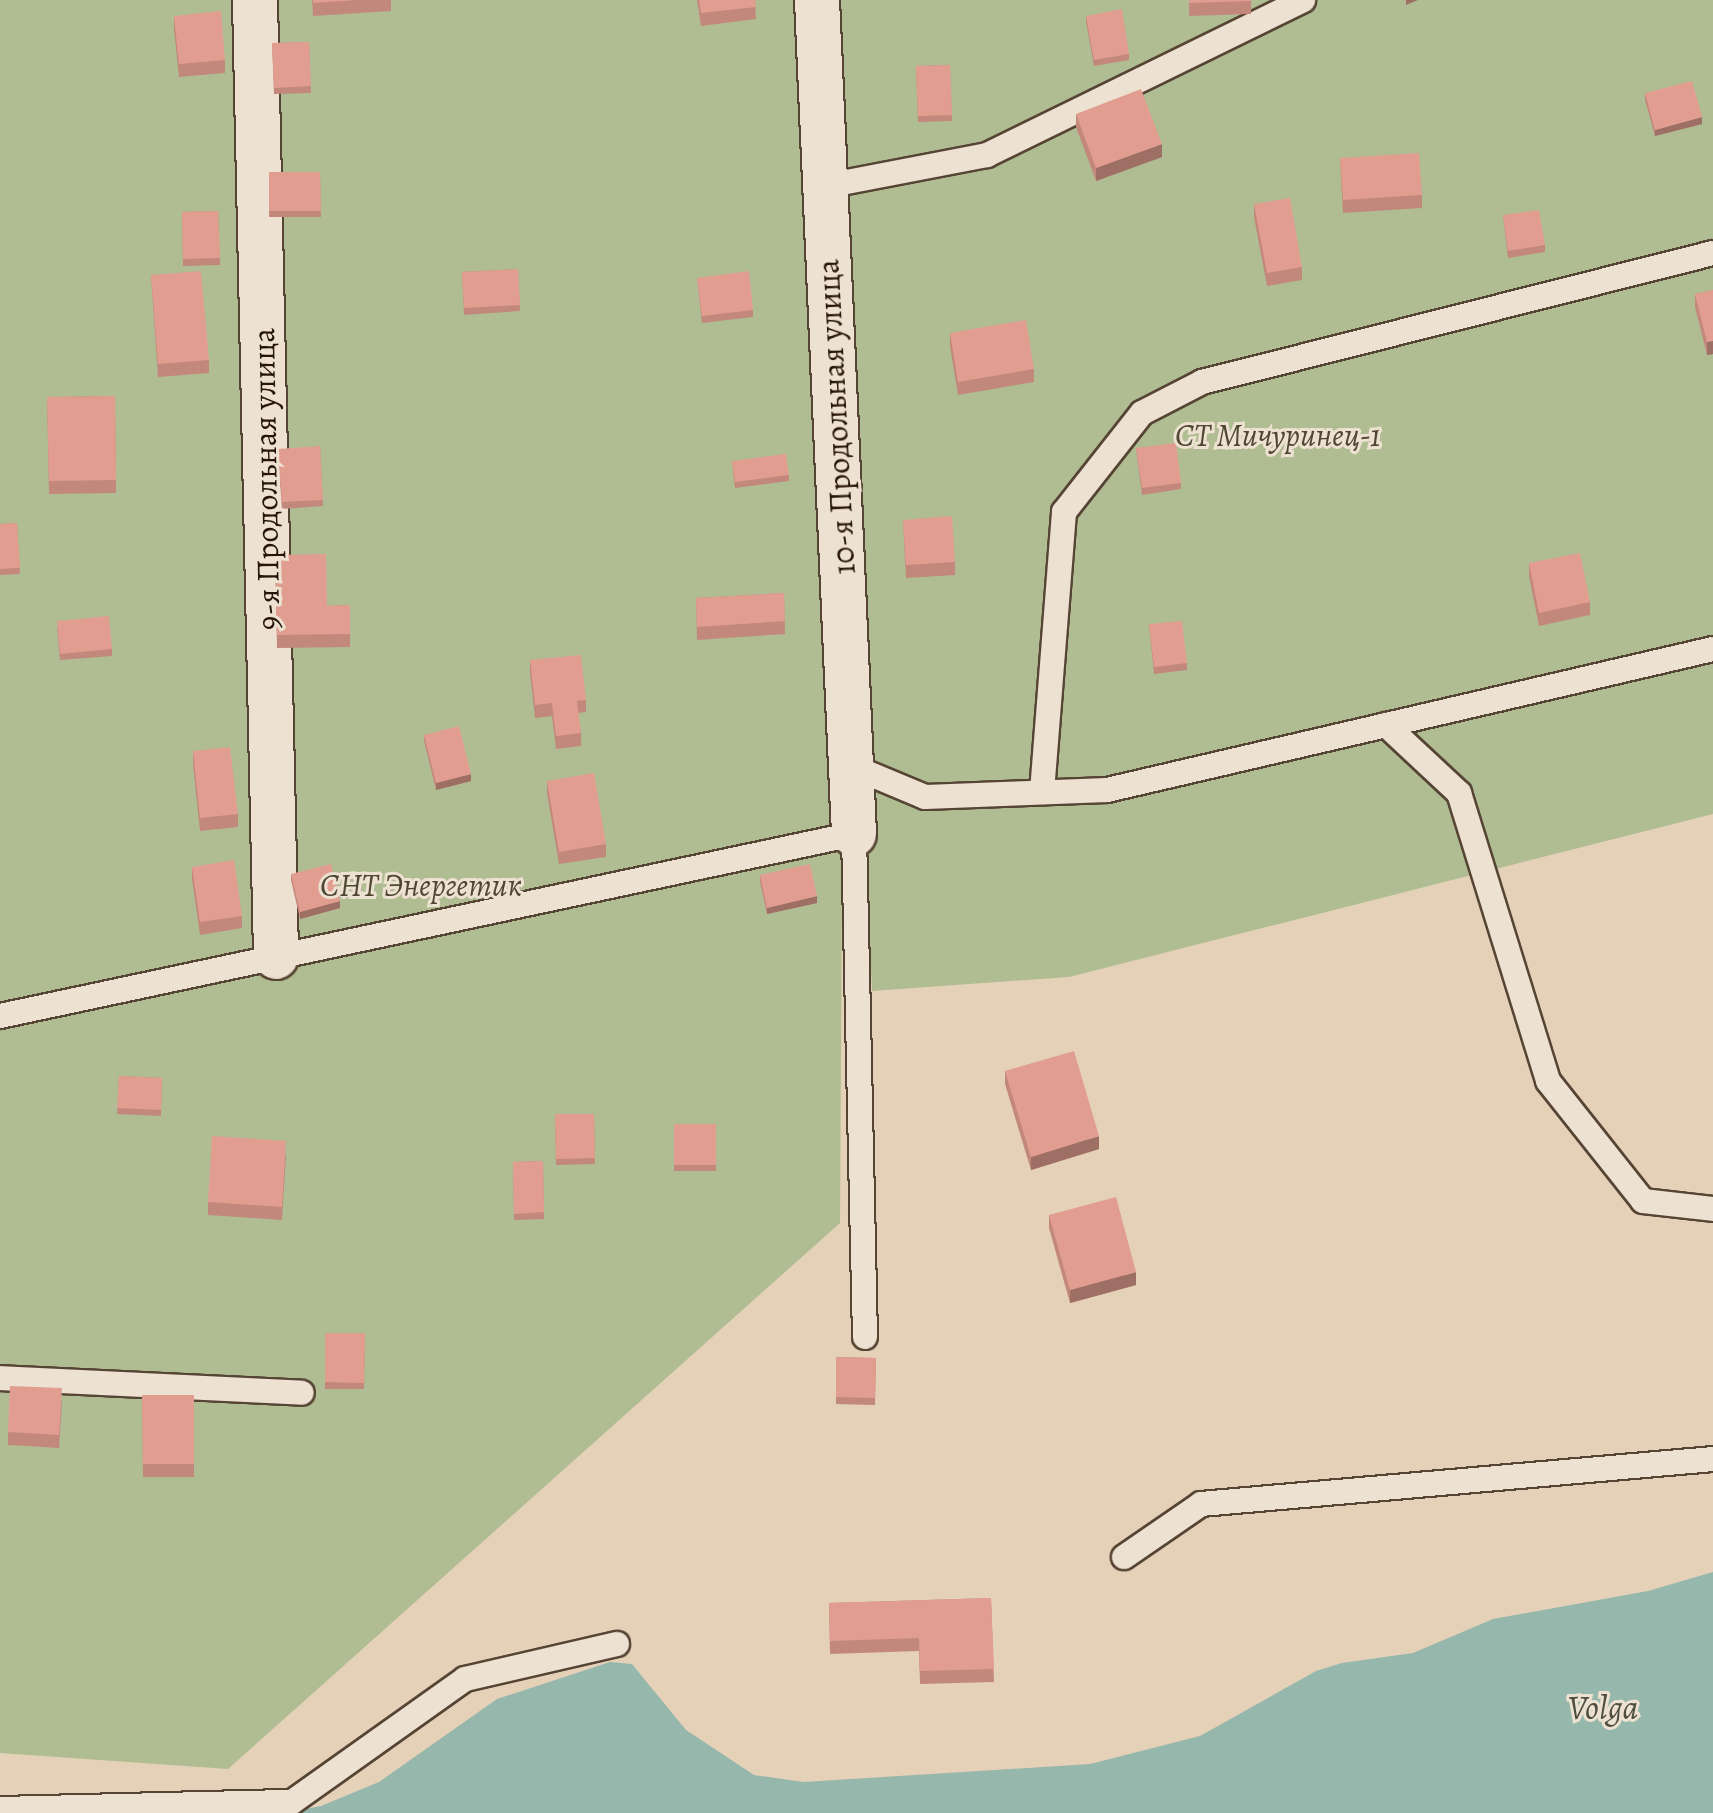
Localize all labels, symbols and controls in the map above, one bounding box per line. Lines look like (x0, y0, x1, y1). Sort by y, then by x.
street label: 10-я Продольная улица (809, 258, 863, 576)
street label: 9-я Продольная улица (244, 328, 288, 630)
park label: СТ Мичуринец-1 (1175, 416, 1381, 454)
park label: СНТ Энергетик (320, 866, 522, 904)
water label: Volga (1568, 1688, 1638, 1728)

